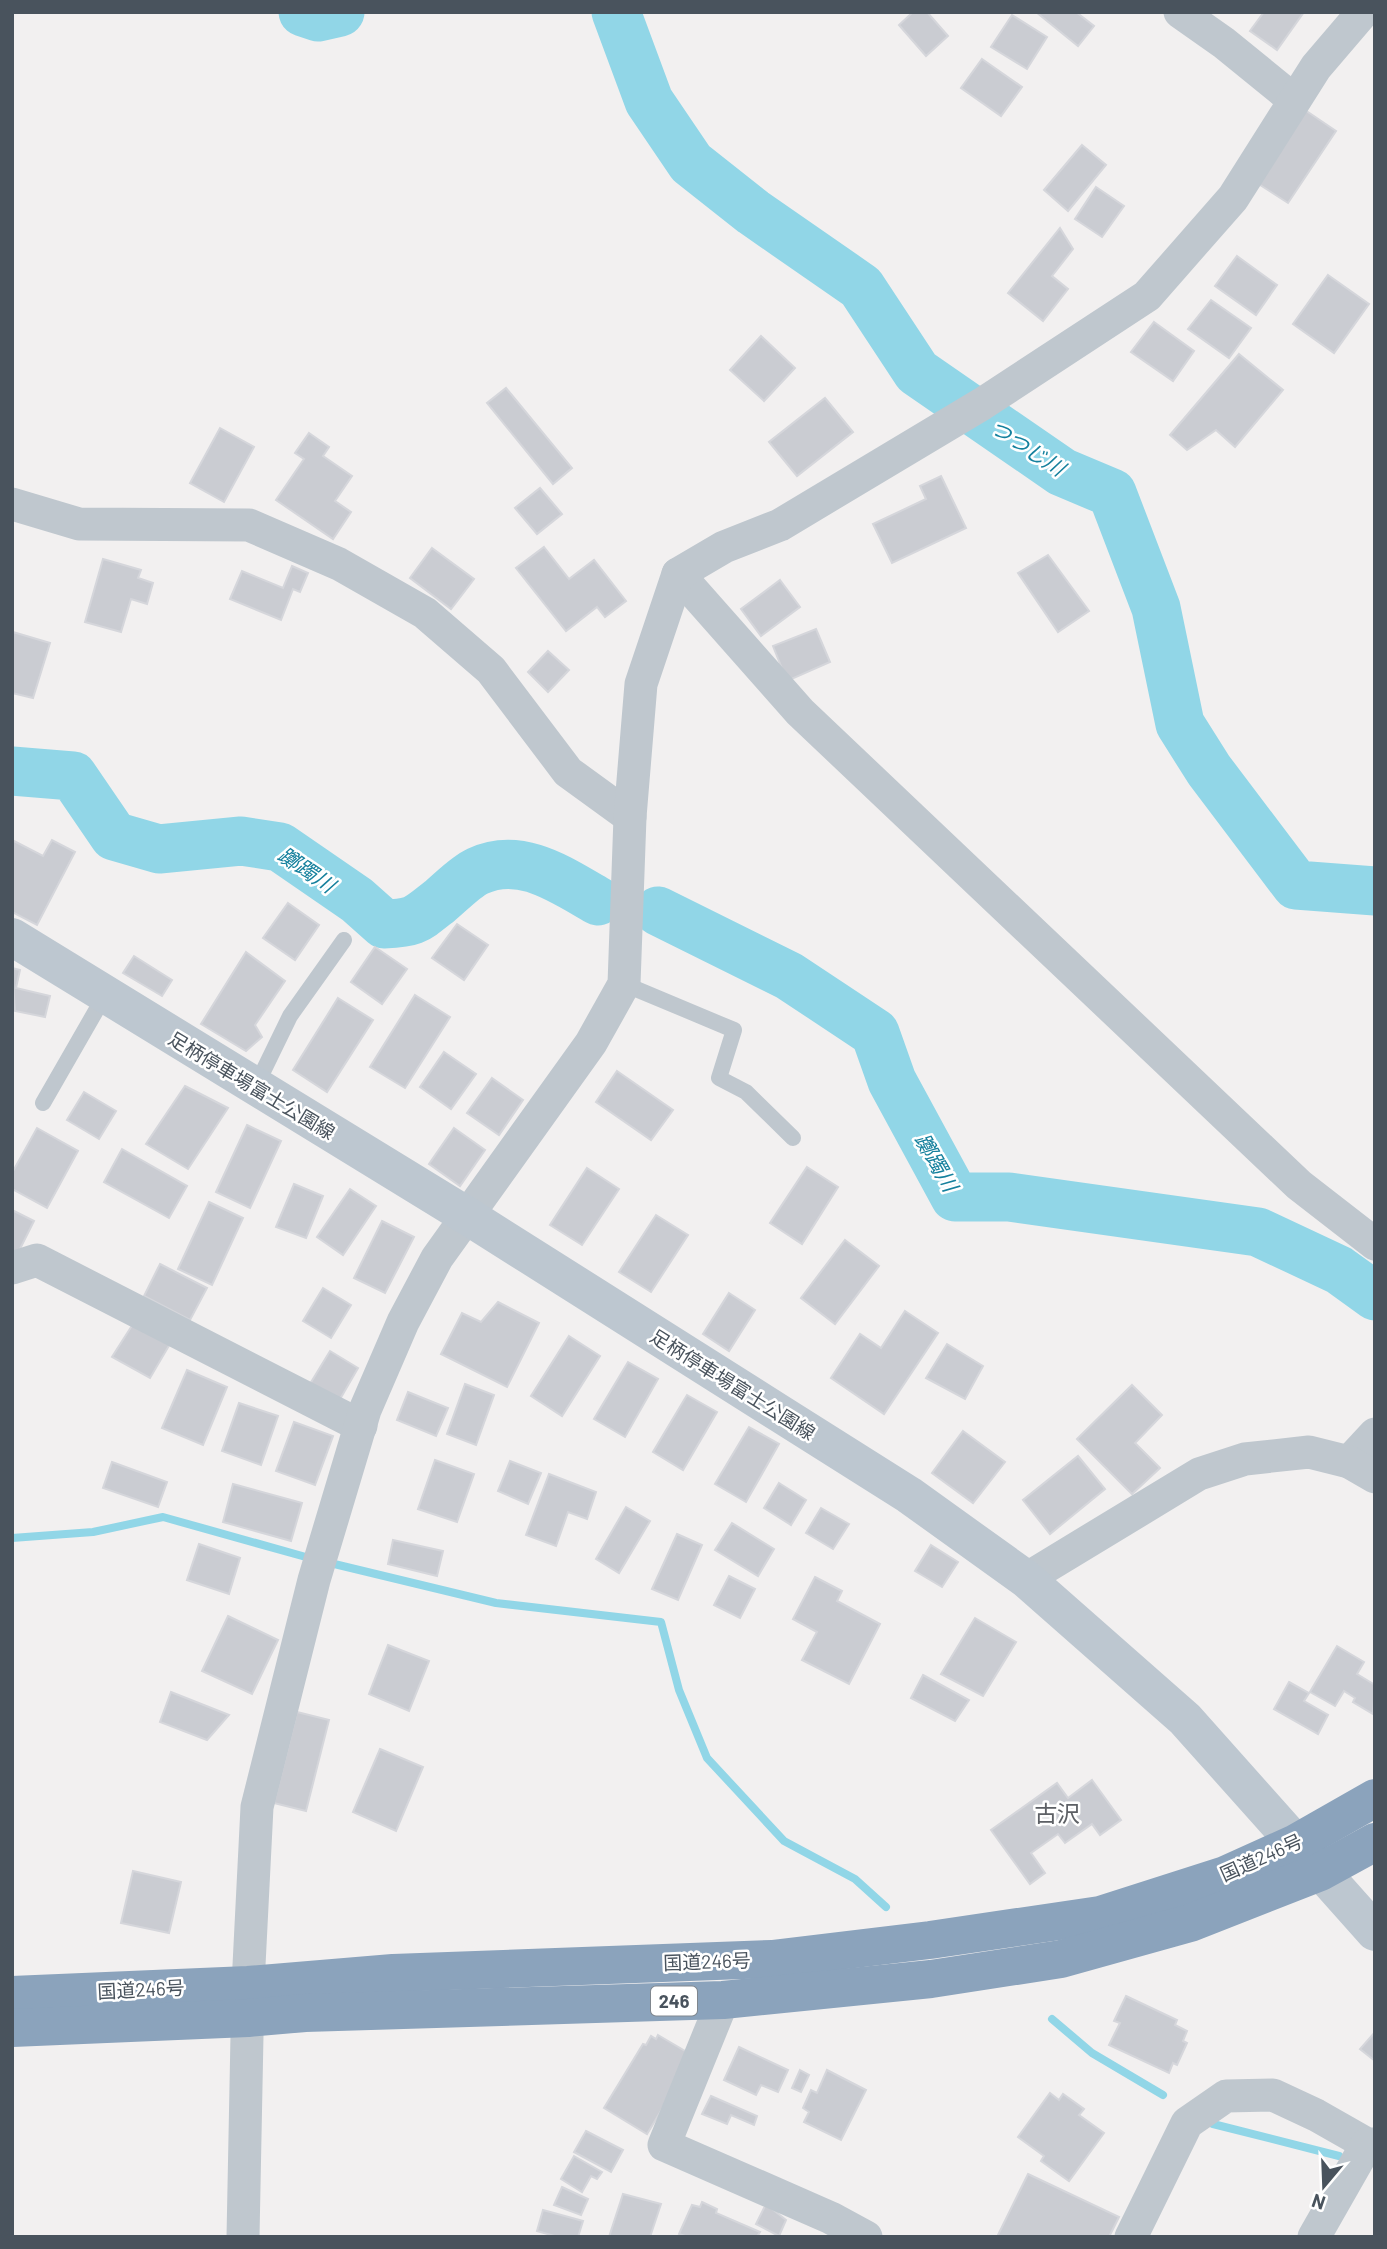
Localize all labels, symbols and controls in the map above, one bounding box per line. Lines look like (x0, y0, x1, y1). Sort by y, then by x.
water label: つつじ川 (986, 414, 1072, 481)
water label: 躑躅川 (274, 841, 342, 898)
street label: 足柄停車場富士公園線 (165, 1026, 339, 1144)
water label: 躑躅川 (910, 1128, 965, 1197)
street label: 足柄停車場富士公園線 (646, 1324, 820, 1444)
district label: 古沢 (1034, 1799, 1080, 1827)
street label: 国道246号 (1216, 1829, 1306, 1885)
street label: 国道246号 (663, 1948, 751, 1974)
street label: 国道246号 (97, 1975, 185, 2003)
road number: 246 (651, 1986, 697, 2015)
north arrow (1289, 2151, 1359, 2221)
text: N (1309, 2190, 1328, 2215)

